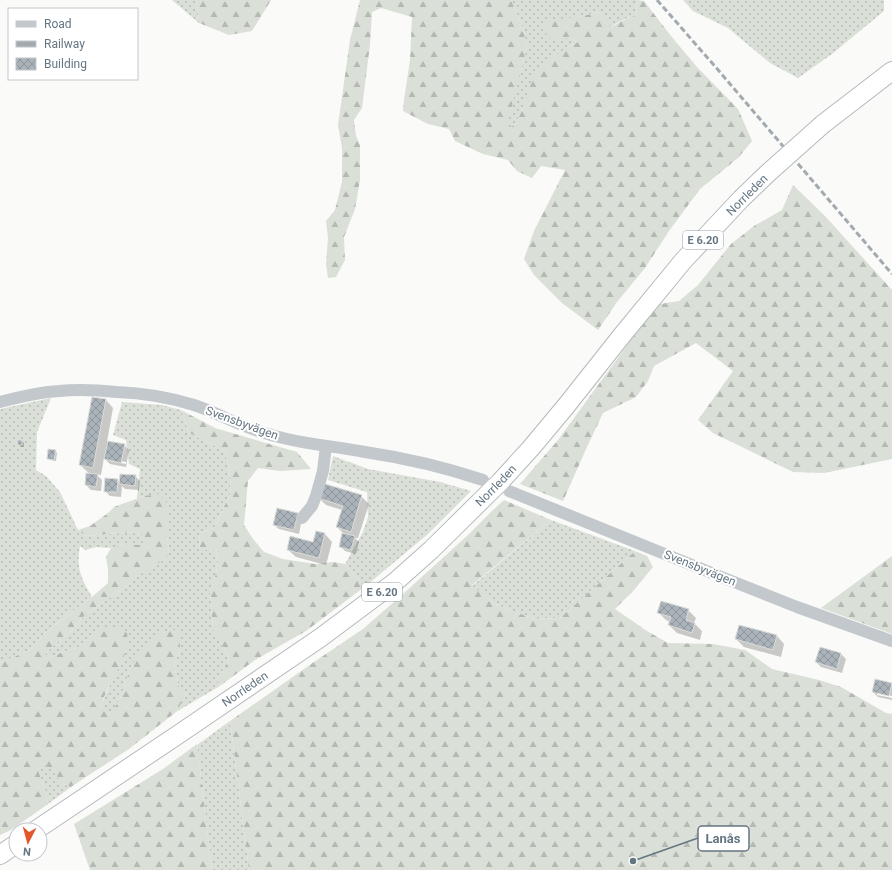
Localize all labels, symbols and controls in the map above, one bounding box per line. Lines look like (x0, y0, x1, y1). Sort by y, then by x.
legend (8, 8, 138, 80)
text: Road (44, 17, 72, 31)
text: Railway (44, 37, 85, 51)
text: Building (44, 57, 87, 71)
street label: Norrleden (723, 171, 771, 219)
road number: E 6.20 (683, 231, 723, 249)
street label: Svensbyvägen (204, 403, 280, 443)
street label: Norrleden (472, 462, 519, 509)
street label: Svensbyvägen (662, 547, 738, 589)
road number: E 6.20 (362, 583, 402, 601)
street label: Norrleden (219, 669, 271, 710)
north arrow (8, 822, 48, 862)
callout: Lanås (698, 826, 749, 851)
text: Lanås (706, 831, 741, 846)
text: N (22, 845, 32, 858)

